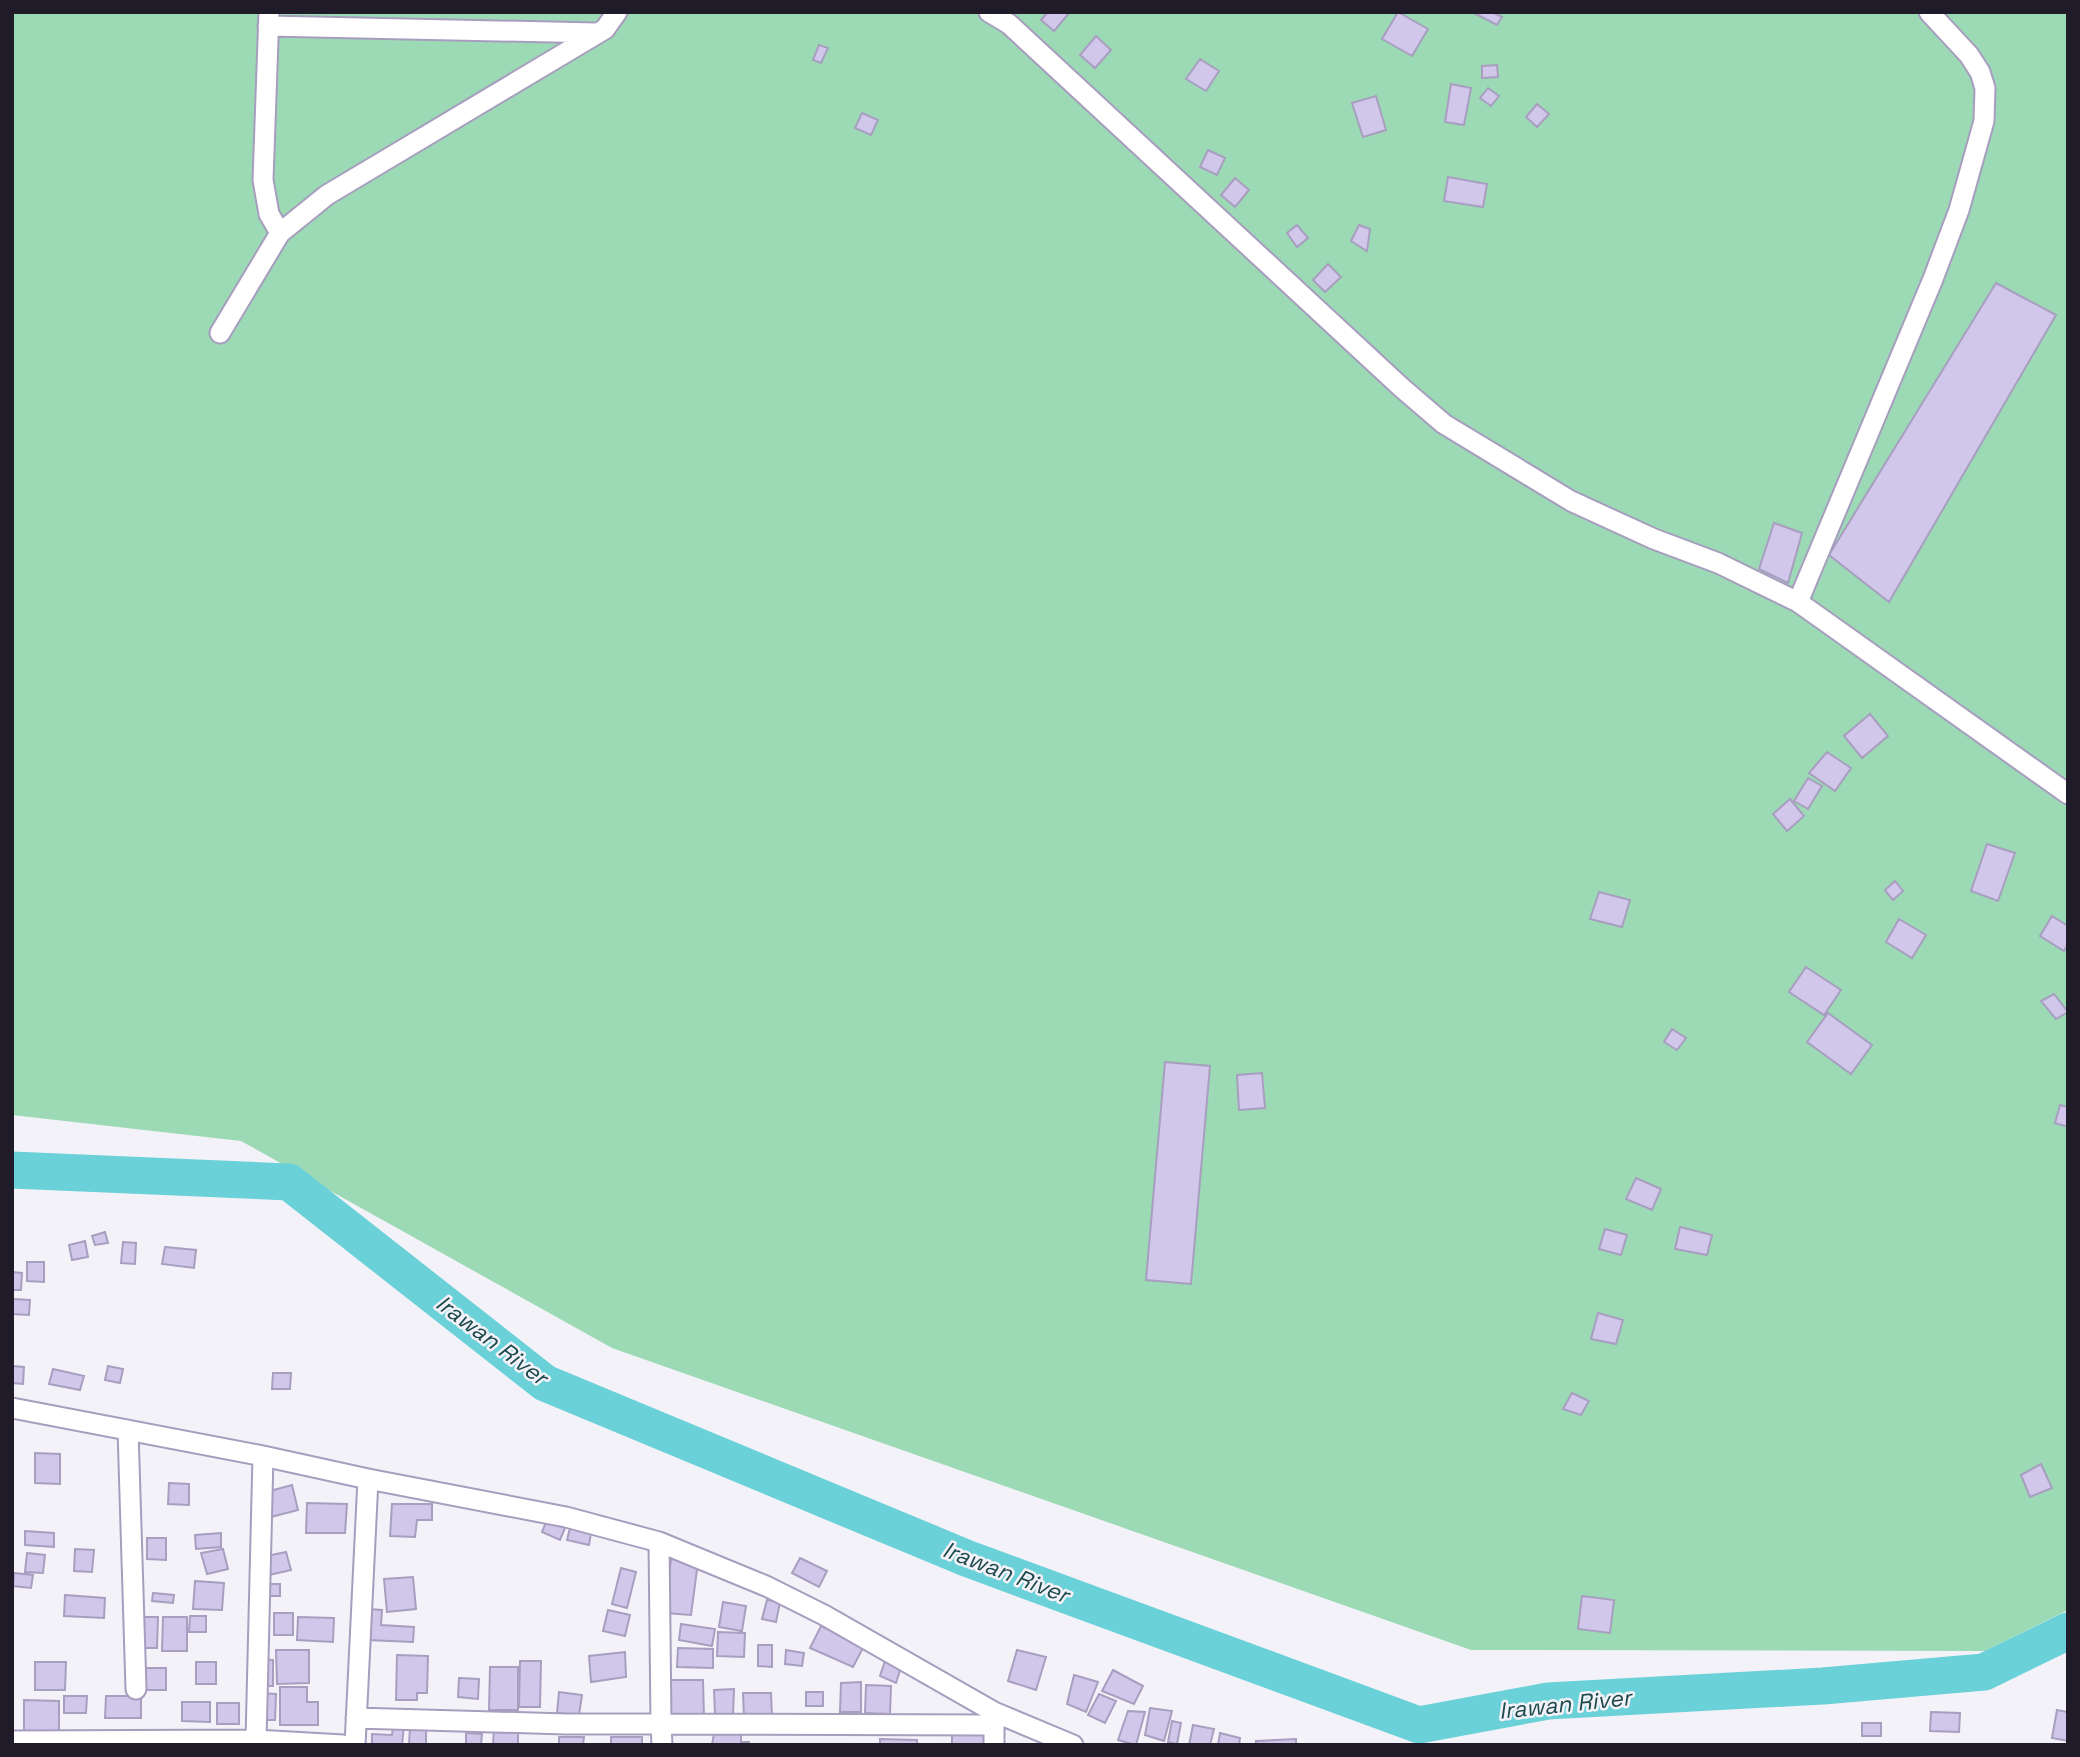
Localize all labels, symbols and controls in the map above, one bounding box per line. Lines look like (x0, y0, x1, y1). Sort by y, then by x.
water label: Irawan River (430, 1288, 556, 1393)
water label: Irawan River (939, 1534, 1076, 1611)
water label: Irawan River (1497, 1682, 1635, 1726)

